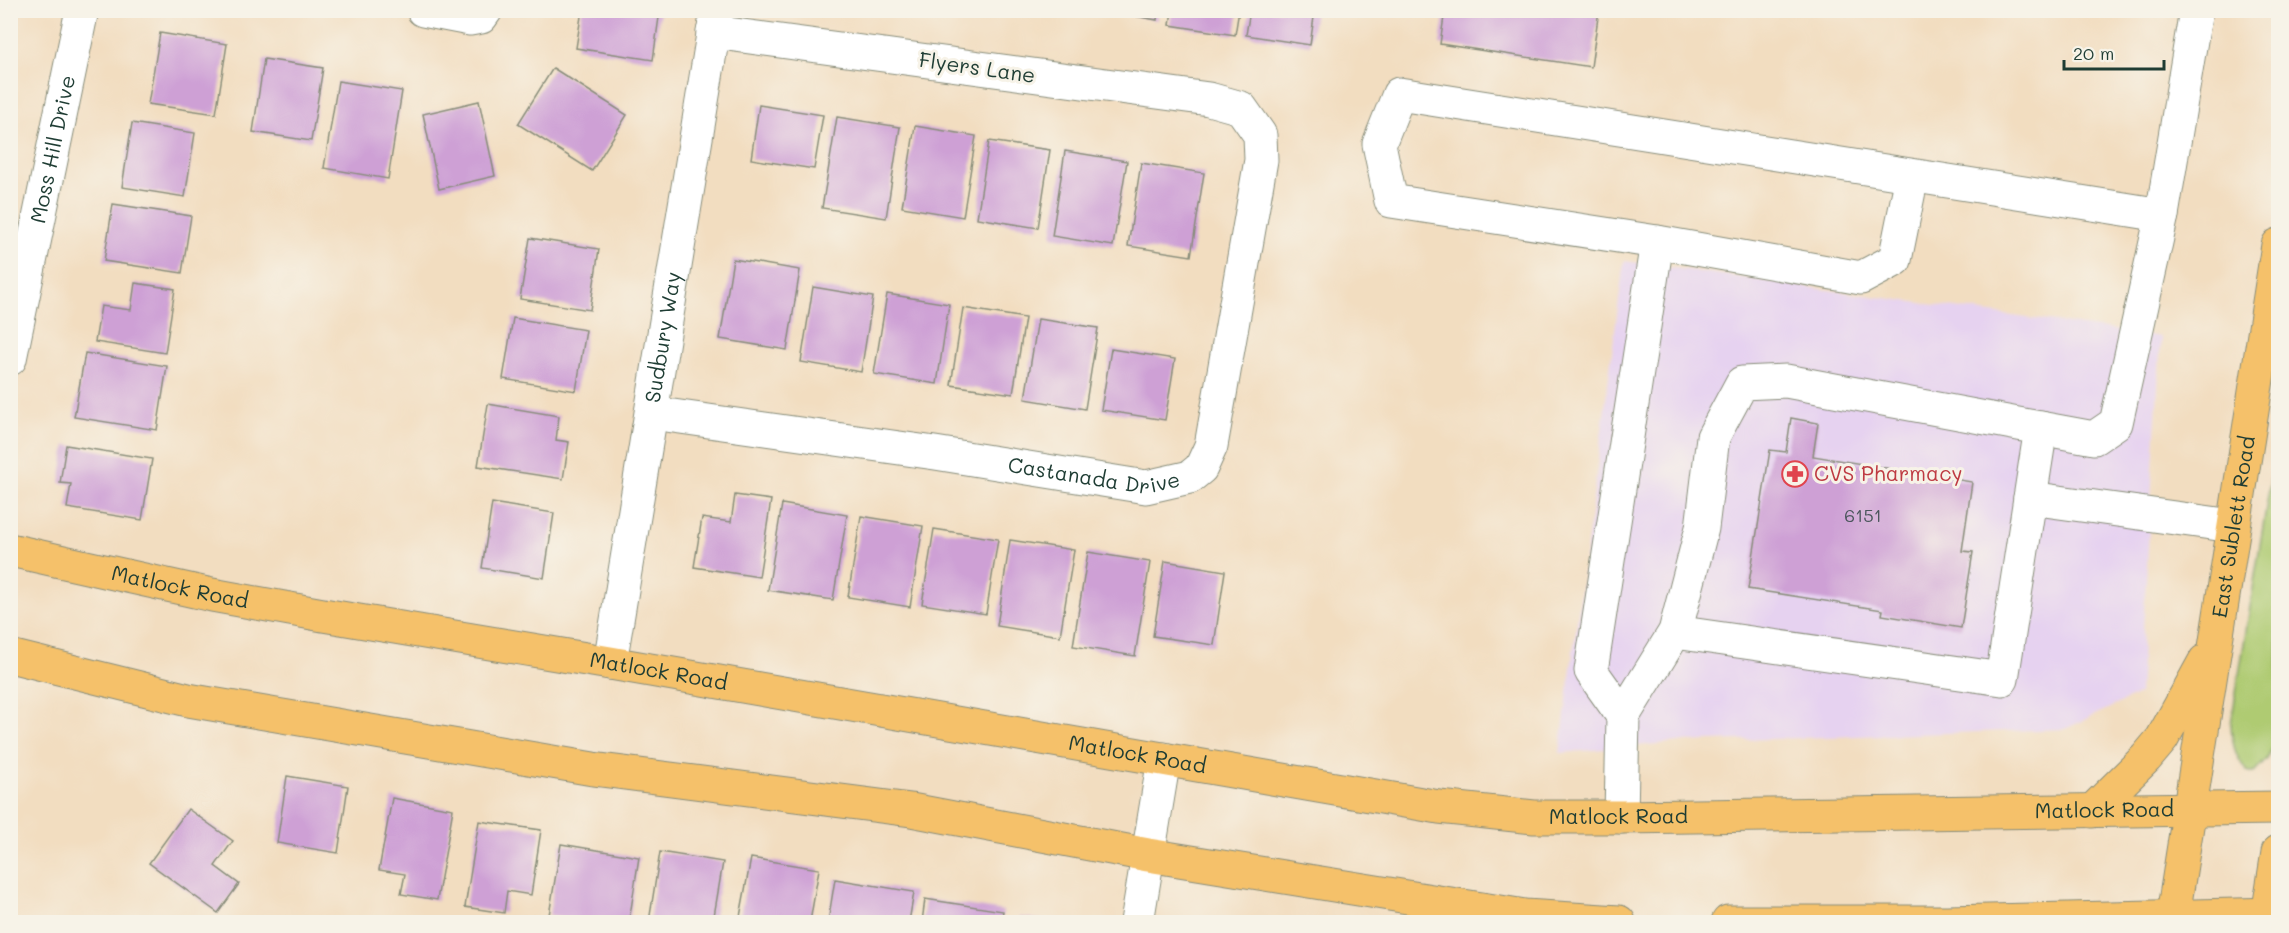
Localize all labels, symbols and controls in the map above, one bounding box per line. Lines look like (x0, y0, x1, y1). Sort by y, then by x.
scale bar (2064, 33, 2164, 71)
text: 20 m (2073, 41, 2114, 65)
street label: Flyers Lane (917, 45, 1037, 88)
street label: Moss Hill Drive (23, 73, 80, 226)
street label: Sudbury Way (638, 270, 686, 405)
street label: East Sublett Road (2205, 434, 2260, 620)
street label: Castanada Drive (1006, 450, 1182, 499)
pharmacy icon: CVS Pharmacy (1780, 459, 1810, 489)
place label: CVS Pharmacy (1814, 459, 1962, 486)
house number: 6151 (1844, 503, 1882, 527)
street label: Matlock Road (109, 558, 251, 613)
street label: Matlock Road (588, 645, 730, 695)
street label: Matlock Road (1067, 728, 1209, 778)
street label: Matlock Road (2034, 794, 2174, 823)
street label: Matlock Road (1549, 801, 1688, 829)

